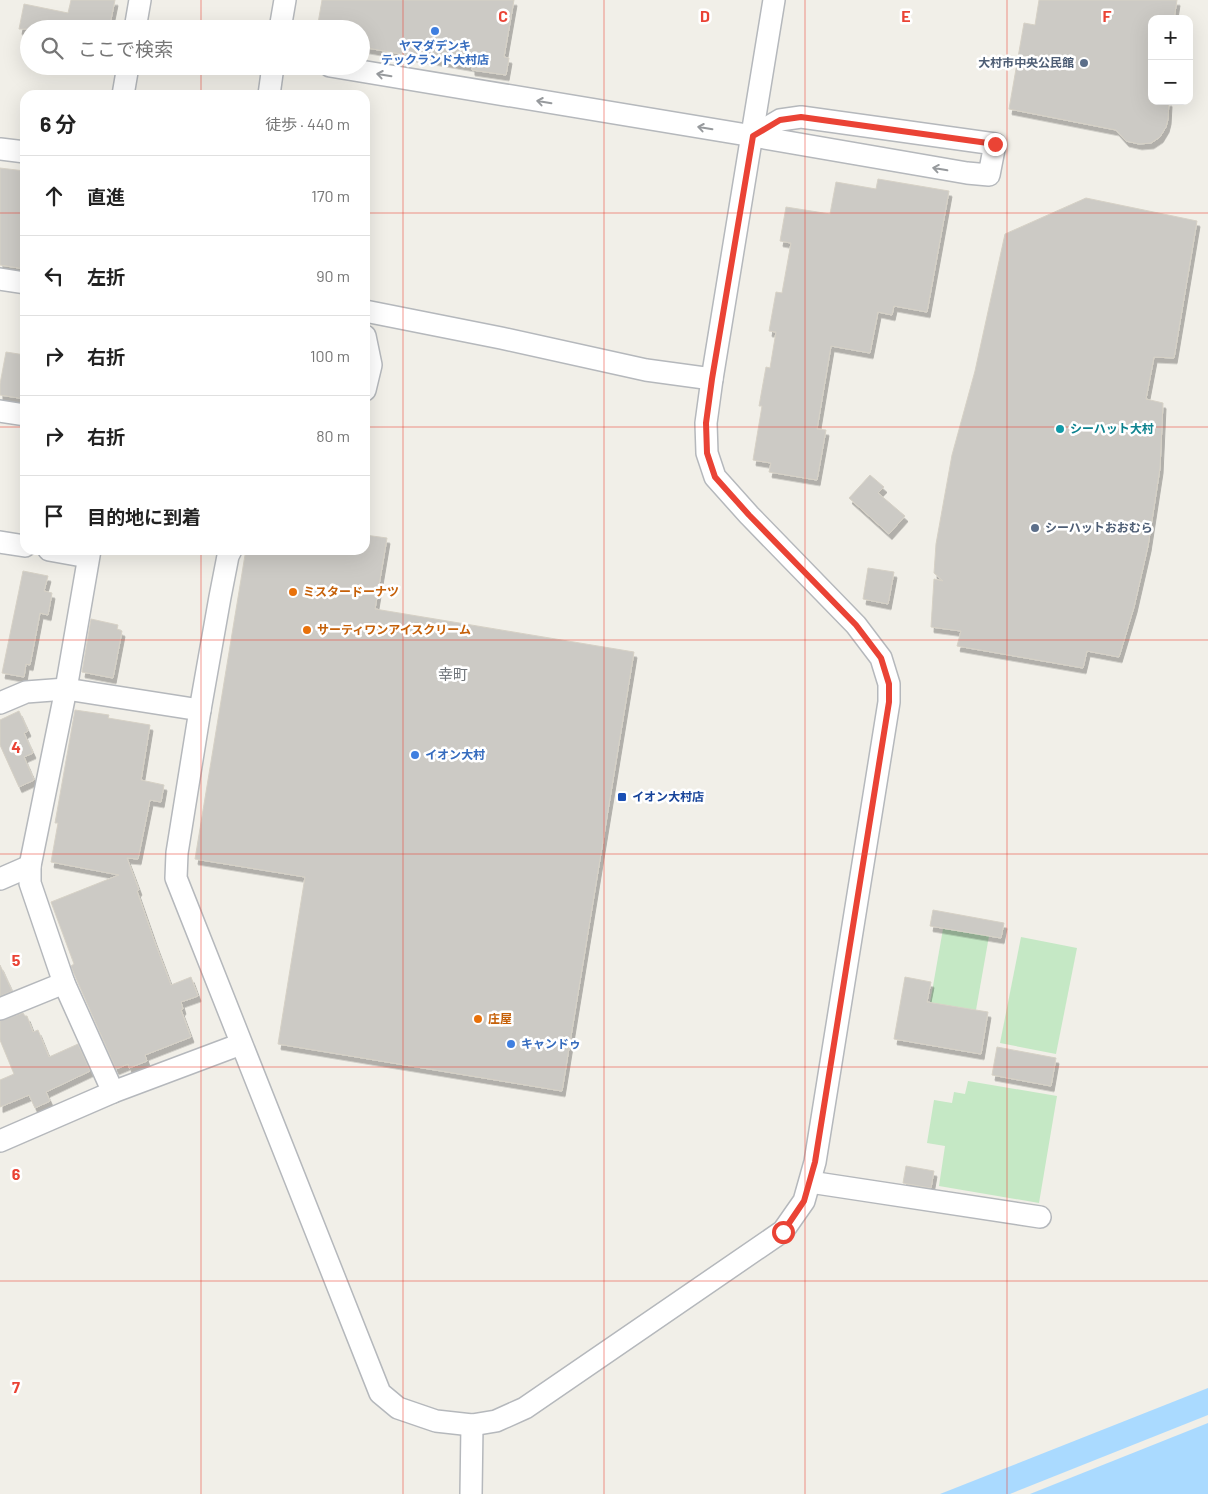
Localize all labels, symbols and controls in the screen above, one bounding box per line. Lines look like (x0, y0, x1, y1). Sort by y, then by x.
text: C (498, 6, 508, 25)
text: D (700, 6, 710, 25)
text: E (901, 6, 911, 25)
text: F (1103, 6, 1112, 25)
map controls (1148, 15, 1193, 105)
button: + (1148, 15, 1193, 60)
search box (20, 20, 370, 75)
marker: ヤマダデンキ テックランド大村店 (429, 25, 441, 37)
icon: search (38, 34, 66, 62)
text: ここで検索 (78, 37, 173, 60)
place label: ヤマダデンキ テックランド大村店 (381, 38, 489, 66)
place label: 大村市中央公民館 (978, 55, 1074, 69)
marker: 大村市中央公民館 (1078, 57, 1090, 69)
button: − (1148, 60, 1193, 105)
one-way arrow (376, 70, 392, 80)
one-way arrow (537, 96, 553, 106)
text: 6 分 (40, 111, 76, 136)
text: 徒歩 · 440 m (265, 114, 350, 133)
one-way arrow (697, 122, 713, 132)
route end (984, 133, 1007, 156)
one-way arrow (933, 163, 949, 173)
icon: ahead (40, 182, 68, 210)
text: 直進 (87, 185, 125, 208)
text: 170 m (311, 186, 350, 205)
icon: left (40, 262, 68, 290)
text: 左折 (87, 265, 125, 288)
text: 90 m (316, 266, 350, 285)
icon: right (40, 342, 68, 370)
text: 右折 (87, 345, 125, 368)
text: 100 m (310, 346, 350, 365)
place label: シーハット大村 (1070, 421, 1154, 435)
icon: right (40, 422, 68, 450)
marker: シーハット大村 (1054, 423, 1066, 435)
text: 右折 (87, 425, 125, 448)
text: 80 m (316, 426, 350, 445)
icon: arrive (40, 502, 68, 530)
text: 目的地に到着 (87, 505, 201, 528)
place label: シーハットおおむら (1045, 520, 1153, 534)
marker: シーハットおおむら (1029, 522, 1041, 534)
place label: ミスタードーナツ (303, 584, 399, 598)
marker: ミスタードーナツ (287, 586, 299, 598)
place label: サーティワンアイスクリーム (317, 622, 471, 636)
marker: サーティワンアイスクリーム (301, 624, 313, 636)
district label: 幸町 (438, 665, 468, 683)
text: 4 (11, 737, 21, 756)
place label: イオン大村 (425, 747, 485, 761)
marker: イオン大村 (409, 749, 421, 761)
place label: イオン大村店 (632, 789, 704, 803)
marker: イオン大村店 (616, 791, 628, 803)
text: 5 (12, 950, 21, 969)
place label: 庄屋 (488, 1011, 512, 1025)
marker: 庄屋 (472, 1013, 484, 1025)
place label: キャンドゥ (521, 1036, 581, 1050)
marker: キャンドゥ (505, 1038, 517, 1050)
text: 6 (12, 1164, 21, 1183)
route start (772, 1221, 795, 1244)
text: 7 (12, 1377, 20, 1396)

